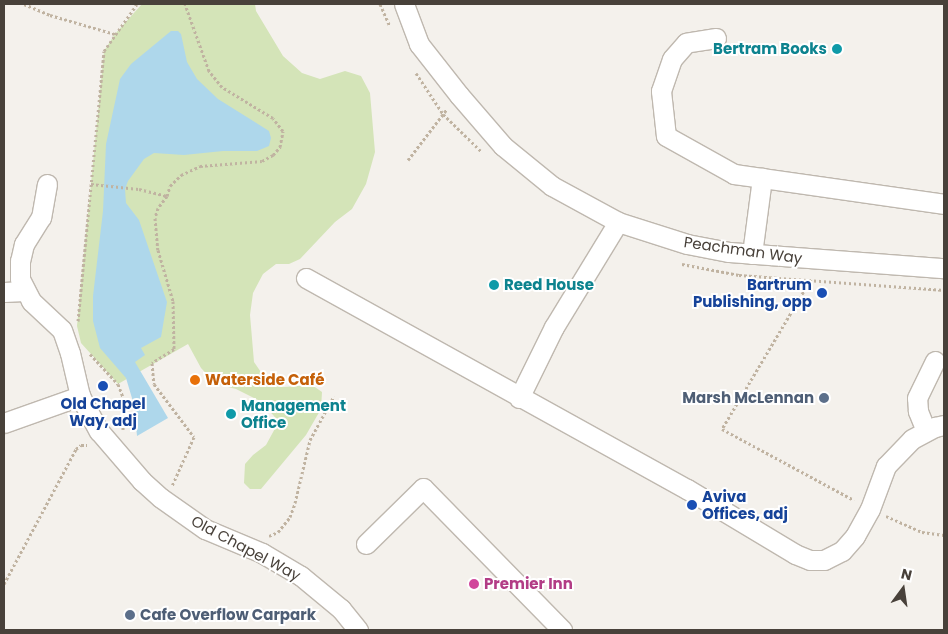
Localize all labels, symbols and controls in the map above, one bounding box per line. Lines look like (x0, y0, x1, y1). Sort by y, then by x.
place label: Bertram Books (713, 40, 827, 58)
marker: Bertram Books (831, 43, 843, 55)
street label: Peachman Way (683, 233, 803, 267)
place label: Bartrum Publishing, opp (693, 275, 812, 310)
place label: Reed House (504, 276, 594, 294)
marker: Reed House (488, 279, 500, 291)
marker: Bartrum Publishing, opp (816, 287, 828, 299)
place label: Waterside Café (205, 371, 324, 389)
marker: Waterside Café (189, 374, 201, 386)
marker: Old Chapel Way, adj (97, 380, 109, 392)
place label: Marsh McLennan (682, 389, 814, 407)
marker: Marsh McLennan (818, 392, 830, 404)
place label: Old Chapel Way, adj (60, 394, 146, 429)
place label: Management Office (241, 396, 346, 431)
marker: Management Office (225, 408, 237, 420)
place label: Aviva Offices, adj (702, 487, 788, 522)
marker: Aviva Offices, adj (686, 499, 698, 511)
street label: Old Chapel Way (188, 512, 304, 584)
text: N (899, 563, 914, 585)
north arrow (878, 564, 928, 614)
place label: Premier Inn (484, 575, 573, 593)
marker: Premier Inn (468, 578, 480, 590)
place label: Cafe Overflow Carpark (140, 606, 316, 624)
marker: Cafe Overflow Carpark (124, 609, 136, 621)

